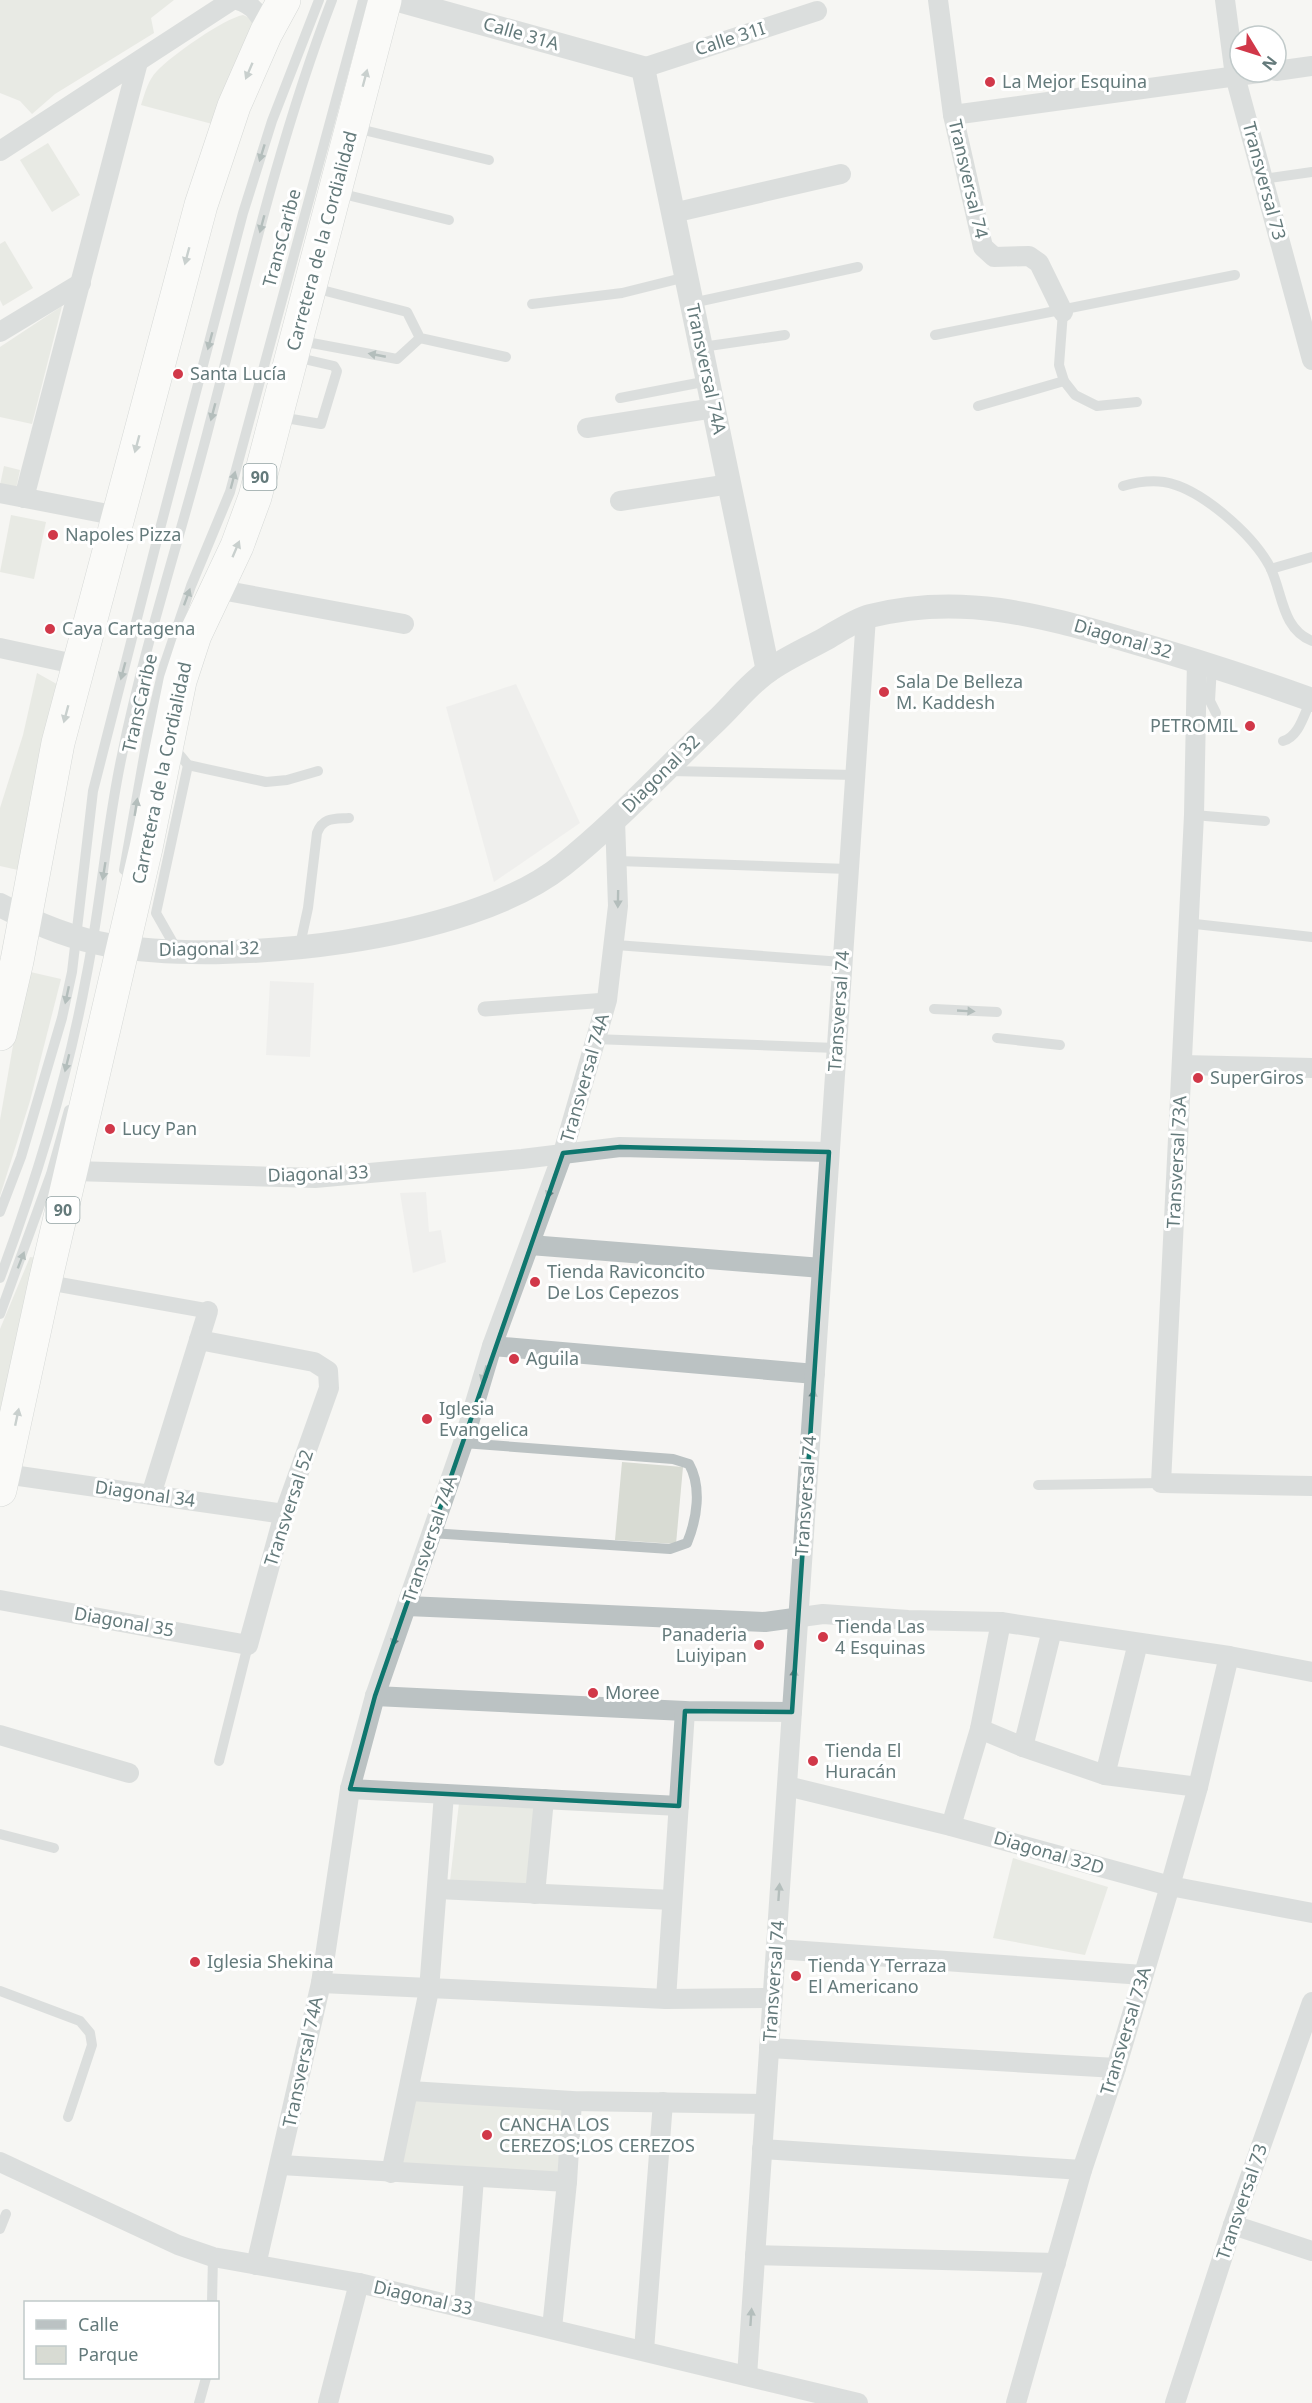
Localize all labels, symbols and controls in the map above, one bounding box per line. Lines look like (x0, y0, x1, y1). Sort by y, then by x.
street label: Calle 31A (481, 11, 562, 55)
street label: Calle 31I (692, 15, 768, 61)
north arrow (1228, 24, 1288, 84)
text: N (1257, 51, 1282, 75)
one-way arrow (244, 62, 253, 80)
one-way arrow (360, 69, 370, 87)
place label: La Mejor Esquina (1002, 69, 1147, 93)
marker: La Mejor Esquina (983, 75, 997, 89)
street label: Transversal 74 (944, 117, 994, 241)
street label: Transversal 73 (1238, 119, 1292, 242)
street label: Carretera de la Cordialidad (280, 128, 362, 353)
one-way arrow (257, 144, 266, 162)
street label: TransCaribe (256, 186, 306, 290)
one-way arrow (257, 215, 266, 233)
one-way arrow (182, 247, 192, 265)
street label: Transversal 74A (681, 301, 733, 437)
one-way arrow (204, 332, 214, 350)
one-way arrow (368, 350, 387, 359)
place label: Santa Lucía (190, 361, 286, 385)
marker: Santa Lucía (171, 367, 185, 381)
one-way arrow (207, 403, 217, 422)
one-way arrow (132, 435, 142, 453)
road number: 90 (244, 464, 276, 490)
one-way arrow (229, 471, 239, 489)
place label: Napoles Pizza (65, 522, 181, 546)
marker: Napoles Pizza (46, 528, 60, 542)
one-way arrow (231, 541, 240, 558)
one-way arrow (183, 588, 193, 606)
street label: Diagonal 32 (1071, 613, 1175, 663)
place label: Caya Cartagena (62, 616, 195, 640)
marker: Caya Cartagena (43, 622, 57, 636)
street label: TransCaribe (116, 651, 162, 755)
street label: Carretera de la Cordialidad (126, 659, 196, 886)
one-way arrow (117, 662, 127, 681)
place label: Sala De Belleza M. Kaddesh (896, 669, 1023, 714)
marker: Sala De Belleza M. Kaddesh (877, 685, 891, 699)
one-way arrow (60, 705, 70, 723)
place label: PETROMIL (1150, 713, 1238, 737)
marker: PETROMIL (1243, 719, 1257, 733)
street label: Diagonal 32 (616, 729, 704, 817)
one-way arrow (131, 797, 140, 816)
one-way arrow (99, 862, 108, 881)
one-way arrow (613, 890, 623, 909)
street label: Diagonal 32 (158, 935, 260, 961)
street label: Transversal 74 (822, 950, 854, 1072)
one-way arrow (62, 986, 71, 1005)
one-way arrow (956, 1006, 975, 1015)
street label: Transversal 74A (554, 1010, 614, 1145)
one-way arrow (61, 1053, 71, 1072)
place label: SuperGiros (1210, 1065, 1304, 1089)
marker: SuperGiros (1191, 1071, 1205, 1085)
street label: Transversal 73A (1161, 1094, 1191, 1229)
place label: Lucy Pan (122, 1116, 197, 1140)
marker: Lucy Pan (103, 1122, 117, 1136)
street label: Diagonal 33 (267, 1159, 369, 1187)
one-way arrow (544, 1181, 554, 1199)
road number: 90 (46, 1197, 80, 1223)
one-way arrow (17, 1251, 27, 1269)
place label: Tienda Raviconcito De Los Cepezos (547, 1259, 705, 1304)
marker: Tienda Raviconcito De Los Cepezos (528, 1275, 542, 1289)
place label: Aguila (526, 1346, 579, 1370)
marker: Aguila (507, 1352, 521, 1366)
one-way arrow (479, 1365, 488, 1383)
one-way arrow (808, 1389, 818, 1408)
place label: Iglesia Evangelica (439, 1396, 529, 1441)
one-way arrow (13, 1407, 22, 1426)
marker: Iglesia Evangelica (420, 1412, 434, 1426)
street label: Transversal 74 (789, 1435, 821, 1557)
street label: Transversal 52 (258, 1446, 318, 1569)
street label: Transversal 74A (396, 1471, 462, 1605)
street label: Diagonal 34 (93, 1474, 197, 1512)
street label: Diagonal 35 (72, 1600, 176, 1642)
place label: Tienda Las 4 Esquinas (835, 1614, 925, 1659)
place label: Panaderia Luiyipan (661, 1622, 747, 1667)
one-way arrow (390, 1629, 400, 1647)
marker: Tienda Las 4 Esquinas (816, 1630, 830, 1644)
marker: Panaderia Luiyipan (752, 1638, 766, 1652)
one-way arrow (789, 1667, 799, 1686)
place label: Moree (605, 1680, 660, 1704)
marker: Moree (586, 1686, 600, 1700)
place label: Tienda El Huracán (825, 1738, 901, 1783)
marker: Tienda El Huracán (806, 1754, 820, 1768)
street label: Diagonal 32D (991, 1825, 1107, 1879)
one-way arrow (775, 1883, 784, 1902)
street label: Transversal 74 (757, 1920, 789, 2042)
place label: Iglesia Shekina (207, 1949, 334, 1973)
place label: Tienda Y Terraza El Americano (808, 1953, 947, 1998)
marker: Iglesia Shekina (188, 1955, 202, 1969)
street label: Transversal 73A (1094, 1963, 1156, 2098)
marker: Tienda Y Terraza El Americano (789, 1969, 803, 1983)
street label: Transversal 74A (276, 1994, 328, 2129)
place label: CANCHA LOS CEREZOS;LOS CEREZOS (499, 2112, 695, 2157)
marker: CANCHA LOS CEREZOS;LOS CEREZOS (480, 2128, 494, 2142)
street label: Transversal 73 (1210, 2140, 1272, 2263)
street label: Diagonal 33 (371, 2274, 475, 2320)
legend (24, 2301, 219, 2379)
one-way arrow (746, 2308, 755, 2327)
text: Calle (78, 2312, 119, 2336)
text: Parque (78, 2342, 138, 2366)

